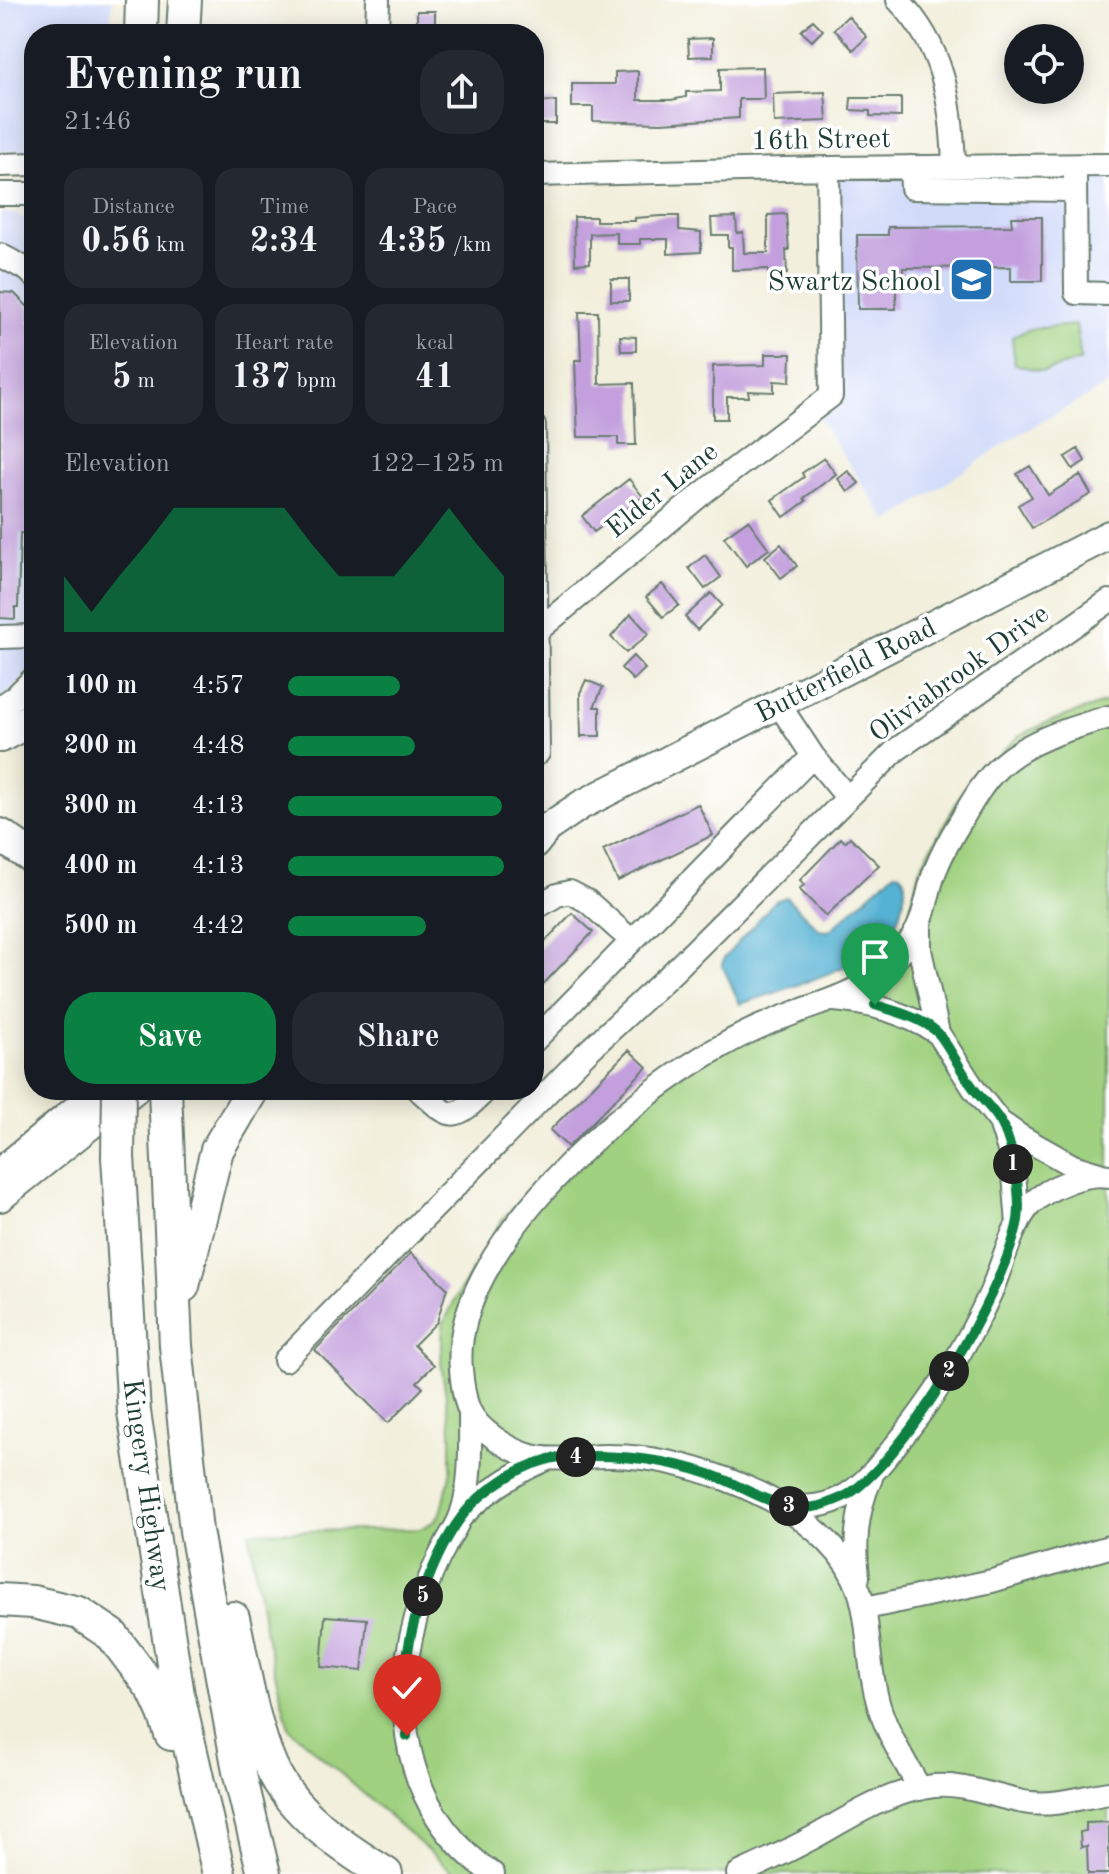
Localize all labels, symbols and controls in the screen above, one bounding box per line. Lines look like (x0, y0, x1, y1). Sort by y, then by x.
map controls (1004, 24, 1084, 104)
button: locate (1004, 24, 1084, 104)
button: share (420, 50, 504, 134)
text: Evening run (64, 54, 302, 98)
text: 21:46 (64, 109, 132, 135)
street label: 16th Street (751, 126, 891, 156)
text: Distance (92, 196, 175, 218)
text: Time (259, 196, 309, 218)
text: Pace (412, 196, 457, 218)
text: 0.56 (81, 225, 150, 259)
text: 2:34 (250, 225, 318, 259)
text: 4:35 (378, 225, 447, 259)
text: km (150, 234, 185, 256)
text: /km (447, 234, 491, 256)
school or university icon: Swartz School (948, 256, 996, 304)
place label: Swartz School (767, 269, 941, 297)
text: Elevation (89, 332, 178, 354)
text: Heart rate (235, 332, 333, 354)
text: kcal (416, 332, 454, 354)
text: 5 (112, 361, 131, 395)
text: 137 (231, 361, 290, 395)
text: 41 (415, 361, 454, 395)
text: m (131, 370, 155, 392)
text: bpm (290, 370, 337, 392)
street label: Elder Lane (602, 438, 724, 544)
text: Elevation (64, 451, 170, 477)
text: 122–125 m (369, 451, 504, 477)
street label: Oliviabrook Drive (865, 600, 1055, 749)
street label: Butterfield Road (752, 614, 941, 729)
text: 100 m (64, 673, 137, 699)
text: 4:57 (192, 673, 245, 699)
text: 200 m (64, 733, 137, 759)
text: 4:48 (192, 733, 245, 759)
text: 300 m (64, 793, 137, 819)
text: 4:13 (192, 793, 245, 819)
text: 400 m (64, 853, 137, 879)
text: 4:13 (192, 853, 245, 879)
text: 500 m (64, 913, 137, 939)
text: 4:42 (192, 913, 245, 939)
pin (841, 923, 909, 1005)
icon: arrive (853, 935, 897, 979)
button: Save (64, 992, 276, 1084)
button: Share (292, 992, 504, 1084)
pin: 1 (993, 1144, 1033, 1184)
text: 1 (1007, 1153, 1019, 1175)
pin: 2 (929, 1351, 969, 1391)
text: 2 (943, 1360, 955, 1382)
street label: Kingery Highway (116, 1377, 174, 1594)
pin: 4 (556, 1437, 596, 1477)
text: 4 (570, 1446, 582, 1468)
pin: 3 (769, 1486, 809, 1526)
text: 3 (783, 1495, 795, 1517)
pin: 5 (403, 1576, 443, 1616)
text: 5 (417, 1585, 429, 1607)
pin (373, 1654, 441, 1736)
icon: check (385, 1666, 429, 1710)

